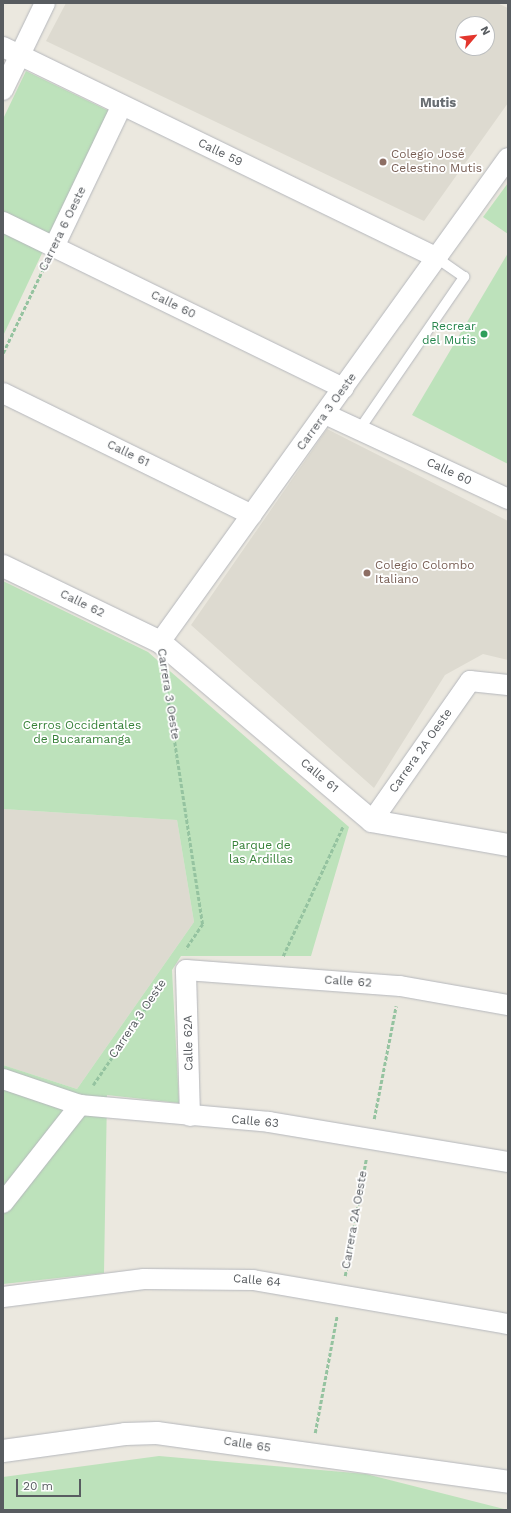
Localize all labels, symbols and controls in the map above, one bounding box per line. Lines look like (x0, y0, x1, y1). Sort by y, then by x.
north arrow (455, 16, 495, 56)
text: N (478, 24, 493, 37)
district label: Mutis (420, 95, 456, 111)
street label: Calle 59 (195, 136, 245, 170)
place label: Colegio José Celestino Mutis (391, 148, 482, 176)
marker: Colegio José Celestino Mutis (378, 157, 388, 167)
street label: Carrera 6 Oeste (36, 184, 90, 274)
street label: Calle 60 (148, 288, 198, 322)
place label: Recrear del Mutis (422, 320, 476, 348)
marker: Recrear del Mutis (479, 329, 489, 339)
street label: Carrera 3 Oeste (294, 370, 360, 454)
street label: Calle 61 (104, 438, 152, 470)
street label: Calle 60 (424, 455, 474, 489)
place label: Colegio Colombo Italiano (375, 559, 474, 587)
marker: Colegio Colombo Italiano (362, 568, 372, 578)
street label: Calle 62 (57, 587, 107, 621)
street label: Carrera 3 Oeste (154, 647, 182, 741)
street label: Carrera 2A Oeste (386, 706, 456, 796)
park label: Cerros Occidentales de Bucaramanga (23, 719, 141, 747)
street label: Calle 61 (297, 756, 341, 796)
park label: Parque de las Ardillas (229, 839, 293, 867)
street label: Calle 62 (324, 973, 372, 991)
street label: Carrera 3 Oeste (106, 977, 170, 1061)
street label: Calle 62A (181, 1015, 197, 1071)
street label: Calle 63 (231, 1113, 279, 1131)
street label: Carrera 2A Oeste (339, 1169, 371, 1271)
street label: Calle 64 (232, 1272, 282, 1290)
street label: Calle 65 (222, 1434, 272, 1456)
scale bar (18, 1471, 83, 1497)
text: 20 m (23, 1479, 53, 1493)

